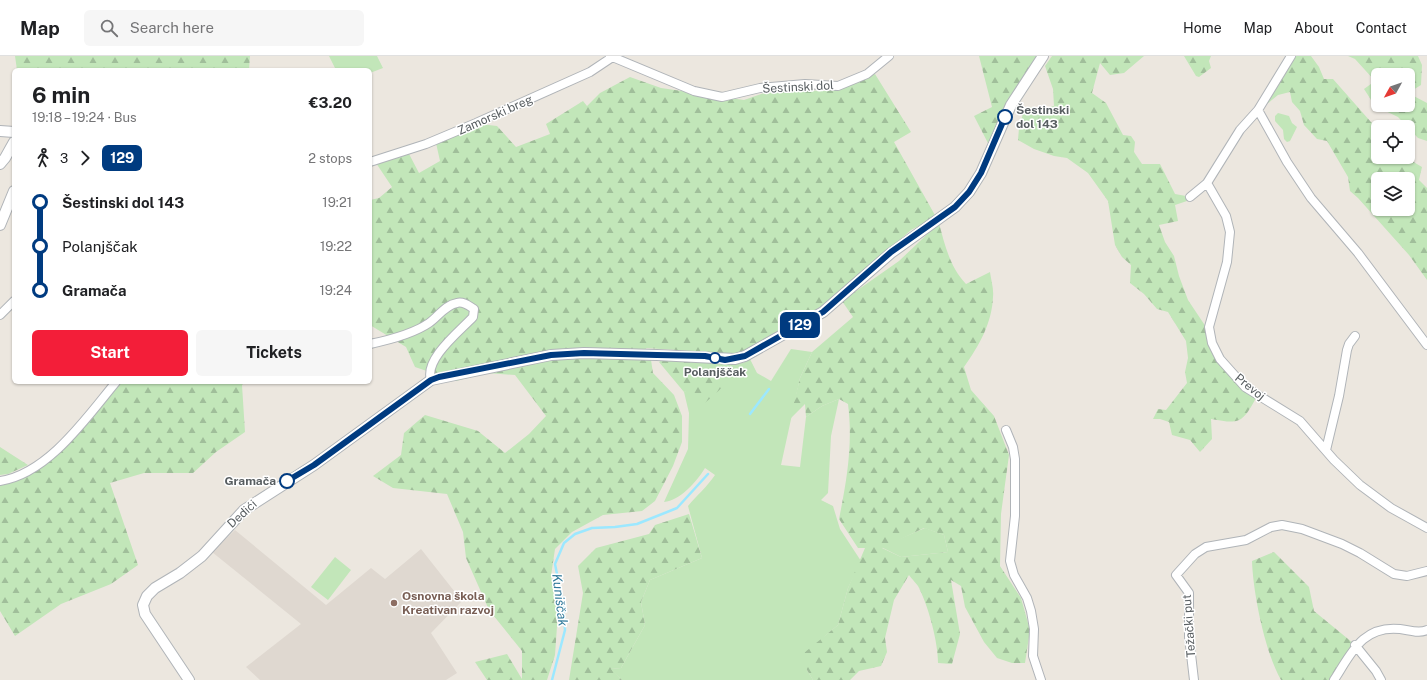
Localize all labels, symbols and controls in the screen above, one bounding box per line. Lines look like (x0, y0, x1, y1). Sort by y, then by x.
search box (84, 10, 364, 46)
text: Map (20, 17, 60, 39)
icon: search (98, 17, 120, 39)
text: Search here (130, 19, 214, 36)
text: Home (1183, 20, 1222, 36)
text: Map (1244, 20, 1272, 36)
text: About (1294, 20, 1334, 36)
text: Contact (1356, 20, 1407, 36)
north arrow (1371, 68, 1415, 112)
map controls (1371, 68, 1415, 216)
street label: Šestinski dol (762, 78, 834, 96)
text: 6 min (32, 82, 90, 108)
street label: Zamorski breg (455, 92, 535, 138)
text: €3.20 (309, 94, 352, 111)
place label: Šestinski dol 143 (1016, 103, 1069, 131)
marker: Šestinski dol 143 (997, 109, 1013, 125)
text: 19:18 – 19:24 · Bus (32, 110, 137, 125)
button: locate (1371, 120, 1415, 164)
icon: walk (32, 147, 54, 169)
icon: forward (74, 147, 96, 169)
text: 129 (110, 150, 134, 166)
text: 3 (60, 151, 68, 166)
text: 2 stops (308, 151, 352, 166)
button: layers (1371, 172, 1415, 216)
text: Šestinski dol 143 (62, 194, 184, 211)
text: 19:21 (322, 195, 352, 210)
text: Polanjščak (62, 238, 138, 255)
text: 19:22 (320, 239, 352, 254)
text: Gramača (62, 282, 126, 299)
text: 19:24 (319, 283, 352, 298)
line badge: 129 (777, 312, 823, 338)
text: 129 (788, 317, 812, 333)
button: Start (32, 330, 188, 376)
button: Tickets (196, 330, 352, 376)
marker: Polanjščak (709, 352, 721, 364)
place label: Polanjščak (684, 365, 746, 379)
street label: Prevoj (1232, 371, 1268, 403)
marker: Gramača (279, 473, 295, 489)
place label: Gramača (224, 474, 276, 488)
street label: Dedići (224, 497, 260, 531)
water label: Kuniščak (549, 573, 571, 627)
place label: Osnovna škola Kreativan razvoj (402, 589, 494, 617)
street label: Težački put (1180, 594, 1198, 658)
marker: Osnovna škola Kreativan razvoj (389, 598, 399, 608)

